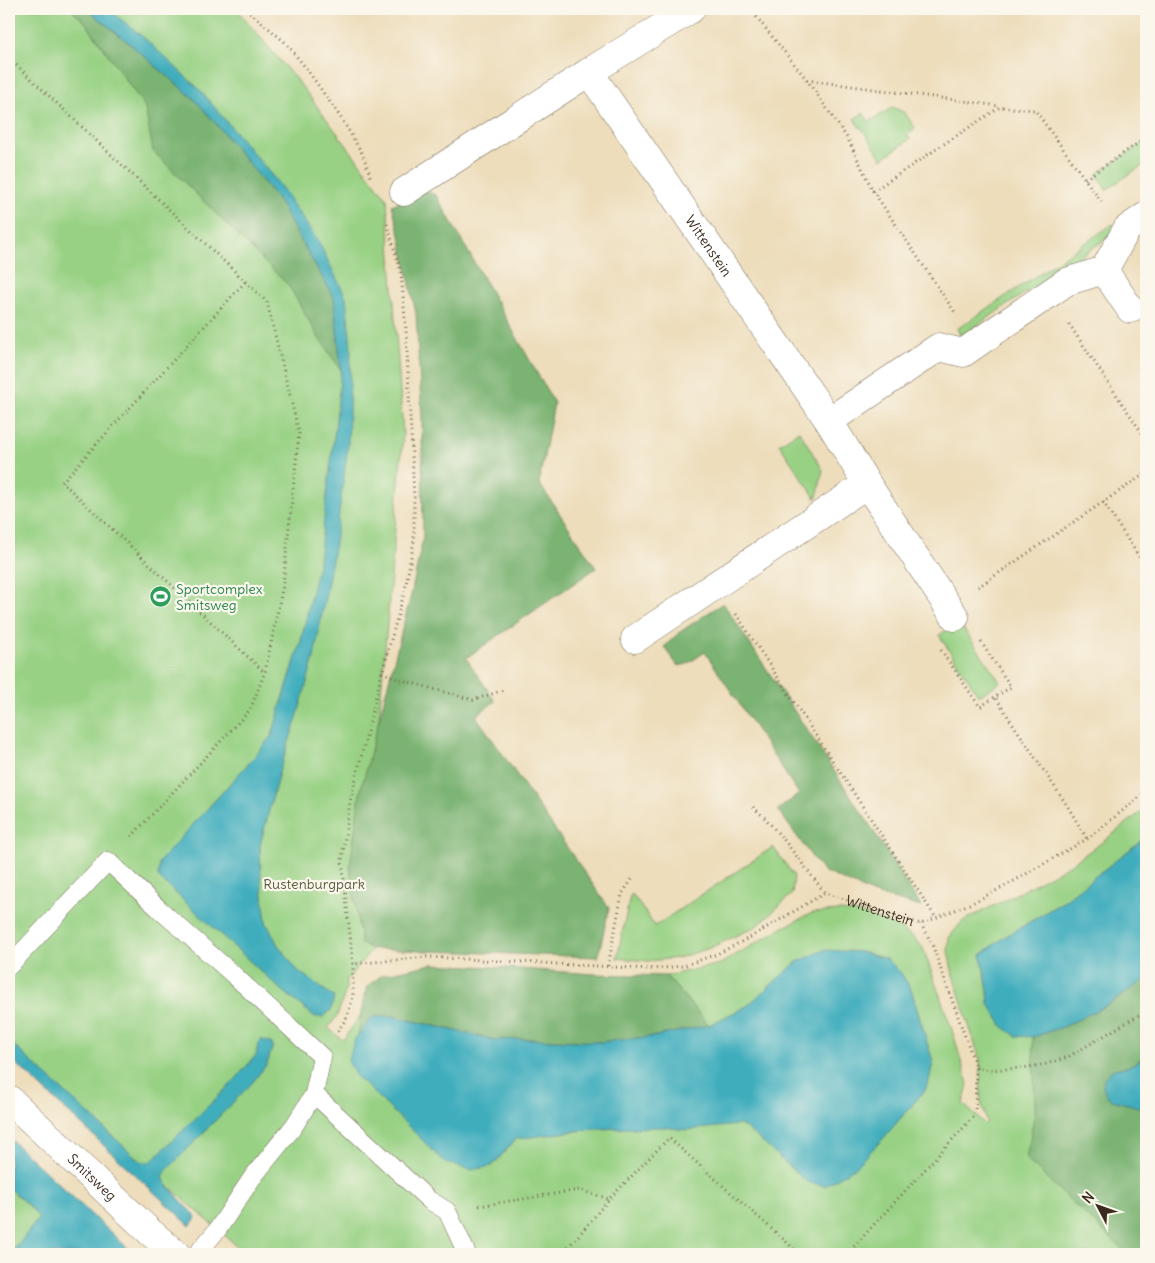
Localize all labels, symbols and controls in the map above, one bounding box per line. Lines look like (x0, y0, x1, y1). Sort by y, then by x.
street label: Wittenstein (681, 212, 736, 280)
place label: Sportcomplex Smitsweg (176, 580, 263, 614)
sports icon: Sportcomplex Smitsweg (148, 585, 172, 609)
park label: Rustenburgpark (263, 875, 365, 893)
street label: Wittenstein (844, 891, 916, 930)
street label: Smitsweg (64, 1150, 120, 1205)
north arrow (1072, 1180, 1122, 1230)
text: N (1078, 1188, 1098, 1207)

